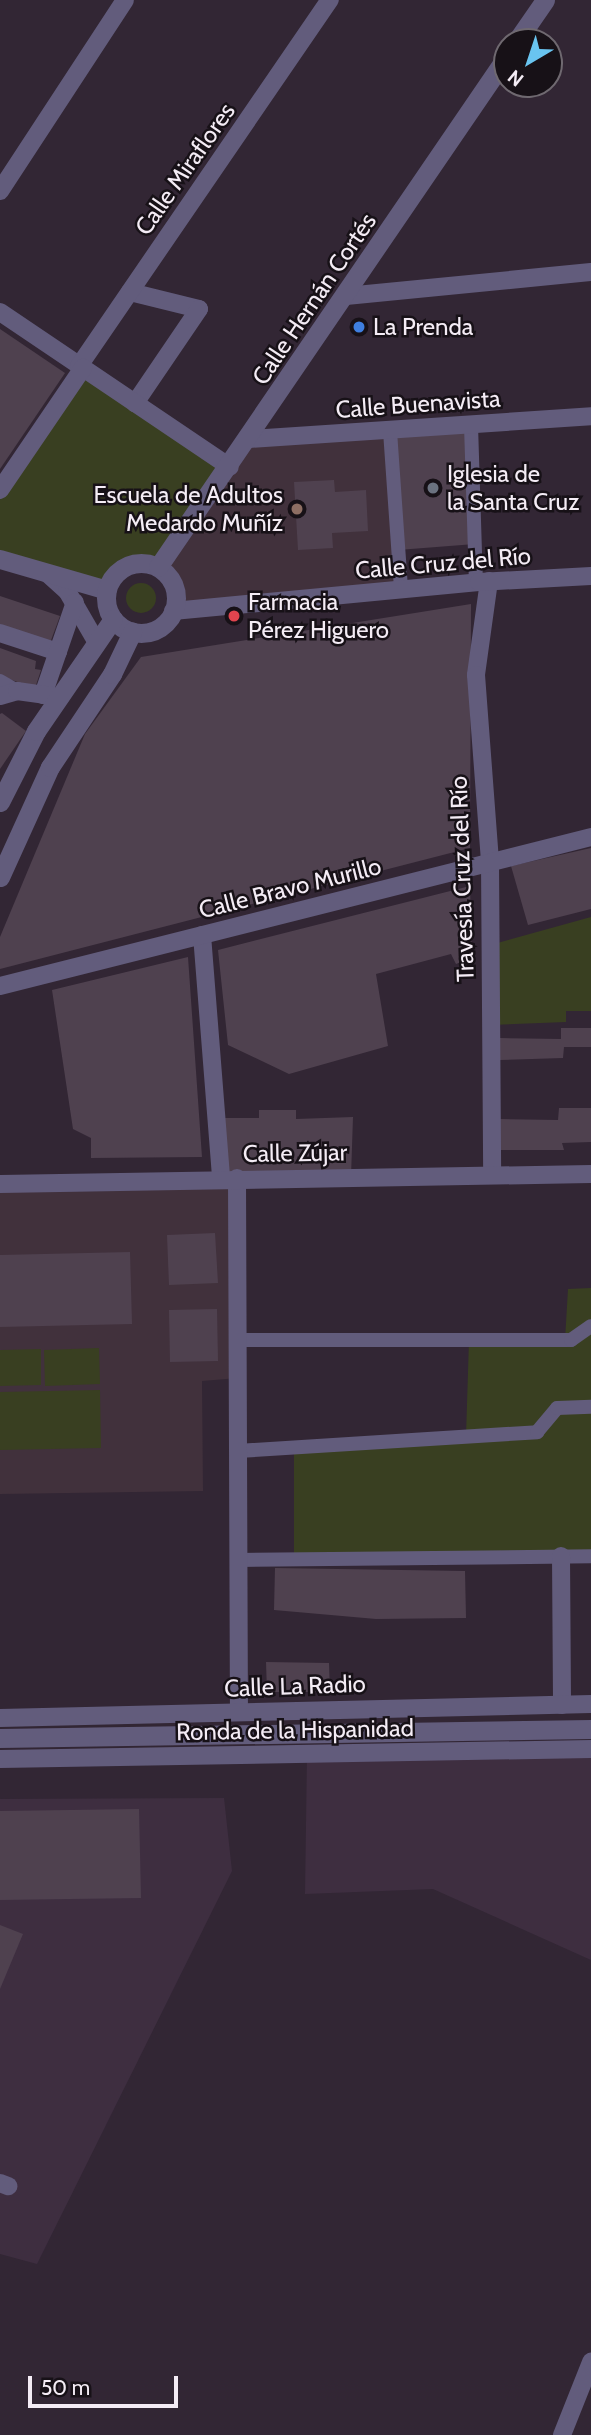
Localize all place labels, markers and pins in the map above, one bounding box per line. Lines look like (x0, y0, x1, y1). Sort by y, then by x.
place label: La Prenda (373, 313, 473, 341)
marker: La Prenda (351, 319, 367, 335)
place label: Iglesia de la Santa Cruz (447, 460, 579, 516)
marker: Iglesia de la Santa Cruz (425, 480, 441, 496)
place label: Escuela de Adultos Medardo Muñíz (93, 481, 283, 537)
marker: Escuela de Adultos Medardo Muñíz (289, 501, 305, 517)
place label: Farmacia Pérez Higuero (248, 588, 389, 644)
marker: Farmacia Pérez Higuero (226, 608, 242, 624)

